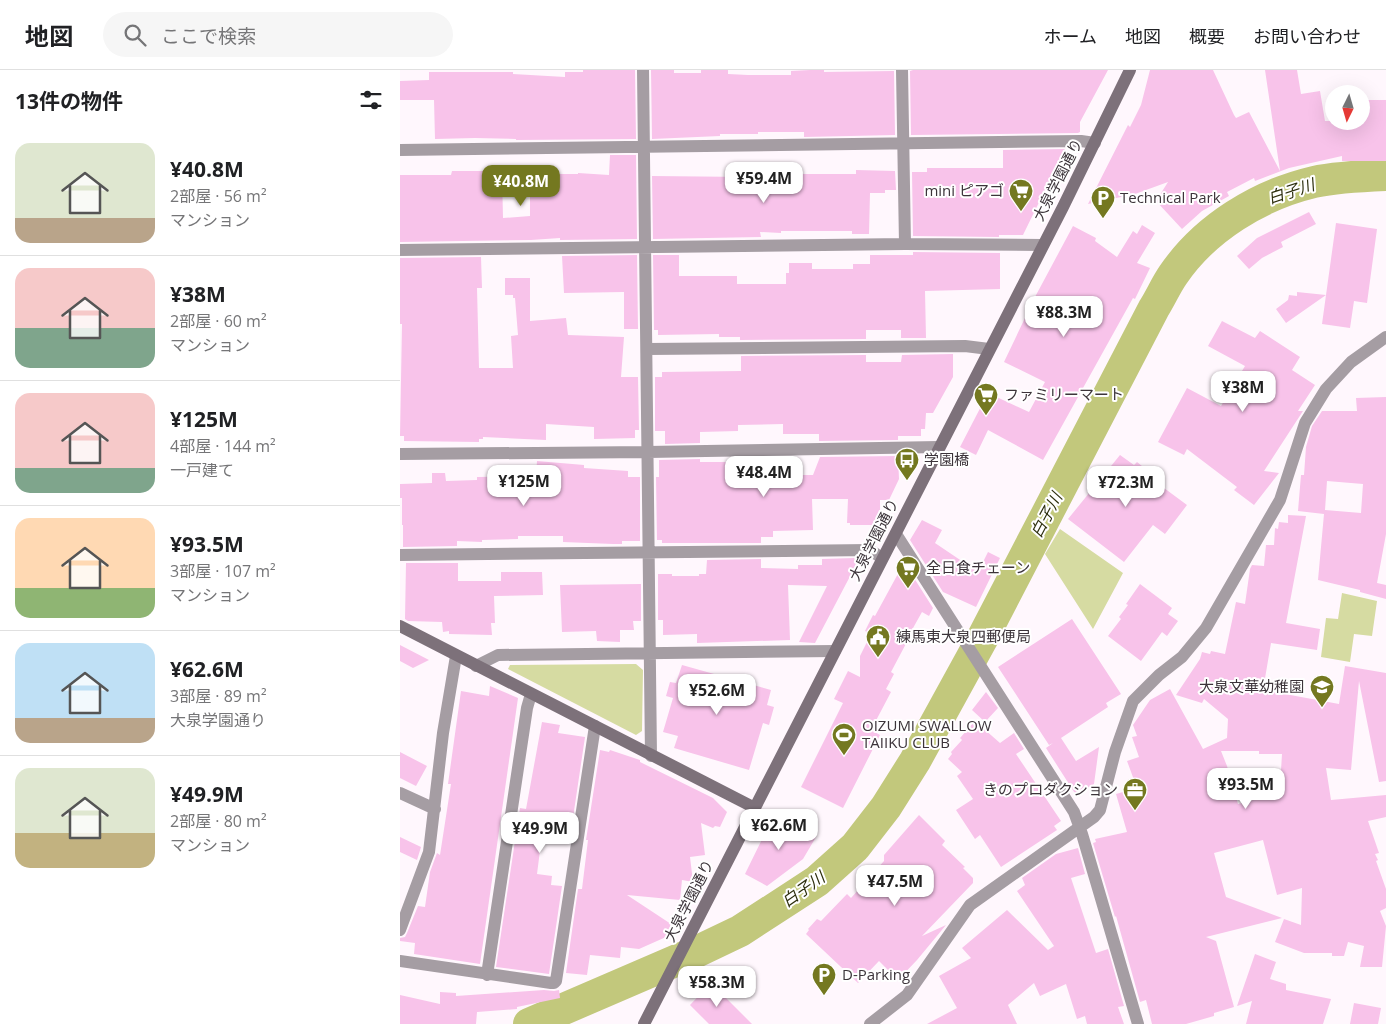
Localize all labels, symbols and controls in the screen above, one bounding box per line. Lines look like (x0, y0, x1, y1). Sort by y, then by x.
search box (103, 12, 453, 57)
text: 地図 (25, 19, 73, 52)
icon: search (121, 21, 149, 49)
text: ここで検索 (161, 23, 256, 49)
text: ホーム (1044, 24, 1097, 48)
text: 地図 (1125, 24, 1161, 48)
text: 概要 (1189, 24, 1225, 48)
text: お問い合わせ (1253, 24, 1361, 48)
north arrow (1325, 85, 1370, 130)
map controls (1325, 85, 1370, 130)
icon: filters (357, 86, 385, 114)
text: 13件の物件 (15, 87, 123, 115)
street label: 大泉学園通り (1028, 135, 1086, 224)
text: ¥40.8M (170, 155, 244, 183)
pin: ¥59.4M (723, 162, 805, 204)
icon: home (55, 163, 115, 223)
pin: ¥40.8M (480, 164, 562, 207)
text: ¥59.4M (736, 167, 792, 189)
text: ¥40.8M (493, 170, 549, 192)
water label: 白子川 (1265, 173, 1319, 209)
supermarket icon: mini ピアゴ (1008, 178, 1034, 212)
place label: mini ピアゴ (924, 180, 1004, 200)
text: 2部屋 · 56 m² (170, 185, 267, 207)
parking icon: Technical Park (1090, 185, 1116, 219)
place label: Technical Park (1120, 187, 1221, 207)
text: マンション (170, 209, 250, 231)
text: ¥38M (170, 280, 226, 308)
icon: home (55, 288, 115, 348)
pin: ¥88.3M (1023, 296, 1105, 338)
text: ¥88.3M (1036, 301, 1092, 323)
text: 2部屋 · 60 m² (170, 310, 267, 332)
text: マンション (170, 334, 250, 356)
pin: ¥38M (1213, 370, 1273, 413)
text: ¥38M (1222, 376, 1264, 398)
supermarket icon: ファミリーマート (973, 382, 999, 416)
place label: ファミリーマート (1004, 384, 1124, 404)
text: ¥125M (170, 405, 238, 433)
icon: home (55, 413, 115, 473)
text: 4部屋 · 144 m² (170, 435, 276, 457)
bus stop icon: 学園橋 (894, 447, 920, 481)
place label: 学園橋 (924, 449, 969, 469)
pin: ¥48.4M (723, 456, 805, 498)
text: 一戸建て (170, 459, 234, 481)
text: ¥48.4M (736, 461, 792, 483)
pin: ¥125M (489, 464, 559, 507)
pin: ¥72.3M (1085, 466, 1167, 508)
text: ¥125M (498, 470, 550, 492)
text: ¥72.3M (1098, 471, 1154, 493)
water label: 白子川 (1025, 487, 1068, 541)
street label: 大泉学園通り (844, 495, 902, 584)
text: ¥93.5M (170, 530, 244, 558)
icon: home (55, 538, 115, 598)
supermarket icon: 全日食チェーン (895, 555, 921, 589)
place label: 全日食チェーン (926, 557, 1030, 577)
text: 3部屋 · 107 m² (170, 560, 276, 582)
text: マンション (170, 584, 250, 606)
public building icon: 練馬東大泉四郵便局 (865, 624, 891, 658)
place label: 練馬東大泉四郵便局 (896, 626, 1031, 646)
text: ¥62.6M (170, 655, 244, 683)
icon: home (55, 663, 115, 723)
pin: ¥52.6M (676, 674, 758, 716)
school or university icon: 大泉文華幼稚園 (1309, 674, 1335, 708)
place label: 大泉文華幼稚園 (1199, 676, 1304, 696)
text: ¥52.6M (689, 679, 745, 701)
text: 3部屋 · 89 m² (170, 685, 267, 707)
text: 大泉学園通り (170, 709, 266, 731)
place label: OIZUMI SWALLOW TAIIKU CLUB (862, 715, 992, 752)
sports icon: OIZUMI SWALLOW TAIIKU CLUB (831, 722, 857, 756)
pin: ¥93.5M (1205, 768, 1287, 810)
text: ¥93.5M (1218, 773, 1274, 795)
office icon: きのプロダクション (1122, 777, 1148, 811)
place label: きのプロダクション (983, 779, 1118, 799)
text: ¥49.9M (170, 780, 244, 808)
icon: home (55, 788, 115, 848)
pin: ¥62.6M (738, 808, 820, 851)
text: 2部屋 · 80 m² (170, 810, 267, 832)
pin: ¥49.9M (499, 812, 581, 854)
text: ¥62.6M (751, 814, 807, 836)
text: ¥49.9M (512, 817, 568, 839)
text: マンション (170, 834, 250, 856)
street label: 大泉学園通り (659, 856, 717, 945)
pin: ¥47.5M (854, 864, 936, 907)
water label: 白子川 (777, 865, 831, 912)
text: ¥47.5M (867, 870, 923, 892)
parking icon: D-Parking (811, 962, 837, 996)
place label: D-Parking (842, 964, 910, 984)
pin: ¥58.3M (676, 966, 758, 1008)
text: ¥58.3M (689, 971, 745, 993)

